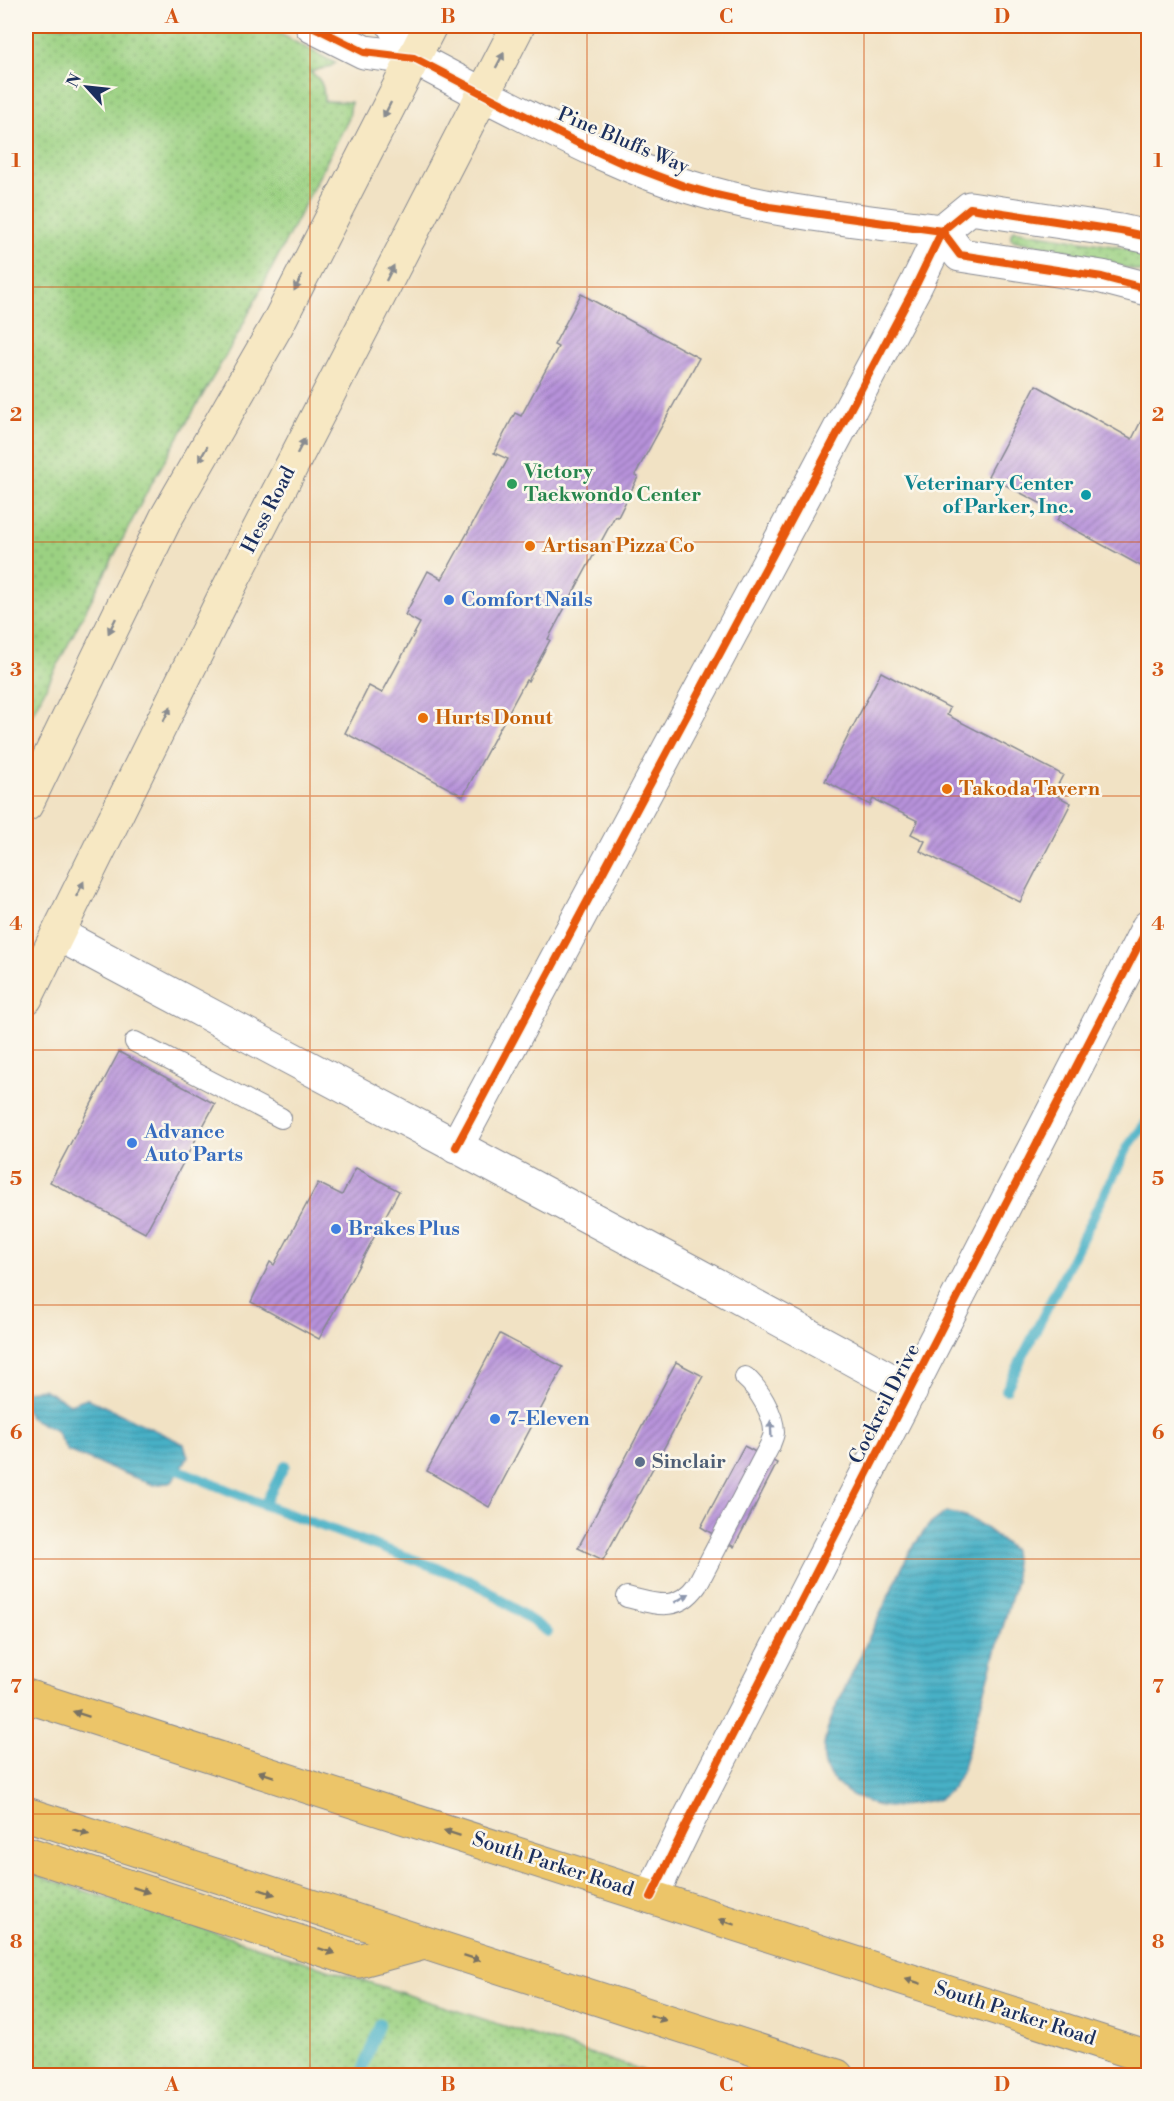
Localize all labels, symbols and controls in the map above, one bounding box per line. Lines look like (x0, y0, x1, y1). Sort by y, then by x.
text: A (164, 5, 180, 30)
text: B (440, 5, 456, 30)
text: C (719, 5, 733, 30)
text: D (994, 5, 1010, 30)
one-way arrow (495, 51, 505, 68)
north arrow (57, 57, 117, 117)
text: N (63, 70, 86, 91)
one-way arrow (382, 101, 392, 118)
street label: Pine Bluffs Way (554, 102, 693, 180)
text: 1 (11, 149, 21, 174)
text: 1 (1153, 149, 1163, 174)
one-way arrow (385, 264, 395, 281)
one-way arrow (293, 275, 303, 292)
text: 2 (10, 403, 22, 428)
text: 2 (1152, 403, 1164, 428)
one-way arrow (297, 438, 306, 455)
one-way arrow (198, 445, 208, 462)
place label: Victory Taekwondo Center (523, 460, 701, 508)
street label: Hess Road (236, 462, 302, 558)
place label: Veterinary Center of Parker, Inc. (904, 472, 1074, 520)
marker: Victory Taekwondo Center (505, 477, 519, 491)
marker: Veterinary Center of Parker, Inc. (1079, 488, 1093, 502)
place label: Artisan Pizza Co (541, 534, 695, 559)
marker: Artisan Pizza Co (523, 539, 537, 553)
place label: Comfort Nails (461, 588, 592, 613)
marker: Comfort Nails (442, 593, 456, 607)
one-way arrow (107, 617, 116, 634)
text: 3 (10, 658, 22, 683)
text: 3 (1152, 658, 1164, 683)
one-way arrow (162, 706, 171, 723)
place label: Hurts Donut (435, 706, 554, 731)
marker: Hurts Donut (416, 711, 430, 725)
place label: Takoda Tavern (959, 777, 1101, 802)
marker: Takoda Tavern (940, 782, 954, 796)
one-way arrow (75, 880, 85, 897)
text: 4 (9, 912, 23, 937)
text: 4 (1151, 912, 1165, 937)
place label: Advance Auto Parts (143, 1120, 243, 1168)
marker: Advance Auto Parts (125, 1136, 139, 1150)
text: 5 (10, 1167, 22, 1192)
text: 5 (1152, 1167, 1164, 1192)
place label: Brakes Plus (348, 1217, 460, 1242)
marker: Brakes Plus (329, 1222, 343, 1236)
street label: Cockreil Drive (844, 1340, 926, 1468)
place label: 7-Eleven (507, 1407, 590, 1432)
marker: 7-Eleven (488, 1412, 502, 1426)
one-way arrow (767, 1419, 776, 1438)
text: 6 (10, 1421, 23, 1446)
text: 6 (1152, 1421, 1165, 1446)
place label: Sinclair (652, 1450, 726, 1475)
marker: Sinclair (633, 1455, 647, 1469)
one-way arrow (674, 1593, 691, 1604)
text: 7 (10, 1675, 22, 1700)
text: 7 (1152, 1675, 1164, 1700)
one-way arrow (72, 1709, 90, 1718)
one-way arrow (257, 1768, 275, 1778)
street label: South Parker Road (469, 1827, 637, 1903)
one-way arrow (72, 1828, 90, 1837)
one-way arrow (443, 1828, 461, 1837)
one-way arrow (132, 1886, 150, 1896)
one-way arrow (258, 1888, 276, 1897)
one-way arrow (718, 1916, 736, 1926)
text: 8 (10, 1930, 23, 1955)
text: 8 (1152, 1930, 1165, 1955)
one-way arrow (318, 1946, 336, 1956)
one-way arrow (463, 1954, 481, 1964)
one-way arrow (904, 1976, 922, 1986)
street label: South Parker Road (931, 1976, 1099, 2052)
one-way arrow (649, 2014, 667, 2023)
text: A (164, 2073, 180, 2098)
text: B (440, 2073, 456, 2098)
text: C (719, 2073, 733, 2098)
text: D (994, 2073, 1010, 2098)

